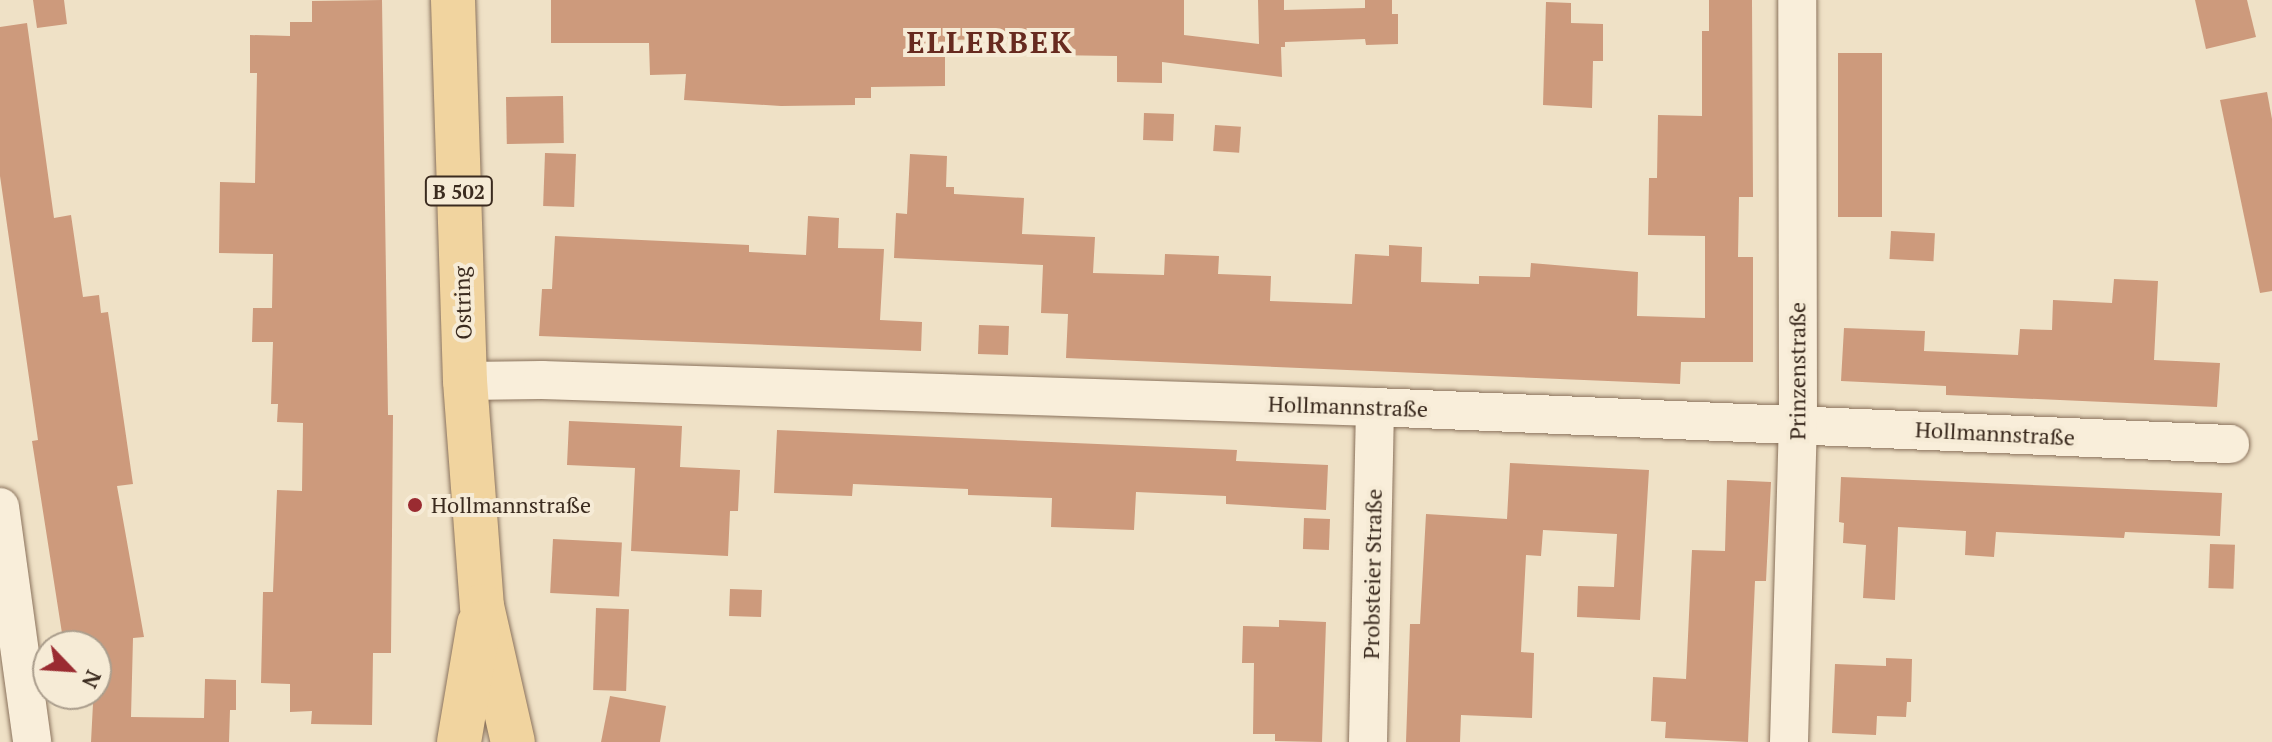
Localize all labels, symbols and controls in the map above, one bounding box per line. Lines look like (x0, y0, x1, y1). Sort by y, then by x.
district label: ELLERBEK (906, 24, 1074, 60)
road number: B 502 (423, 175, 495, 207)
street label: Ostring (448, 266, 476, 340)
street label: Prinzenstraße (1784, 302, 1810, 440)
street label: Hollmannstraße (1268, 390, 1428, 422)
street label: Hollmannstraße (1914, 416, 2076, 450)
street label: Probsteier Straße (1357, 489, 1387, 659)
place label: Hollmannstraße (431, 492, 591, 518)
marker: Hollmannstraße (406, 496, 424, 514)
north arrow (32, 630, 112, 710)
text: N (76, 666, 109, 693)

